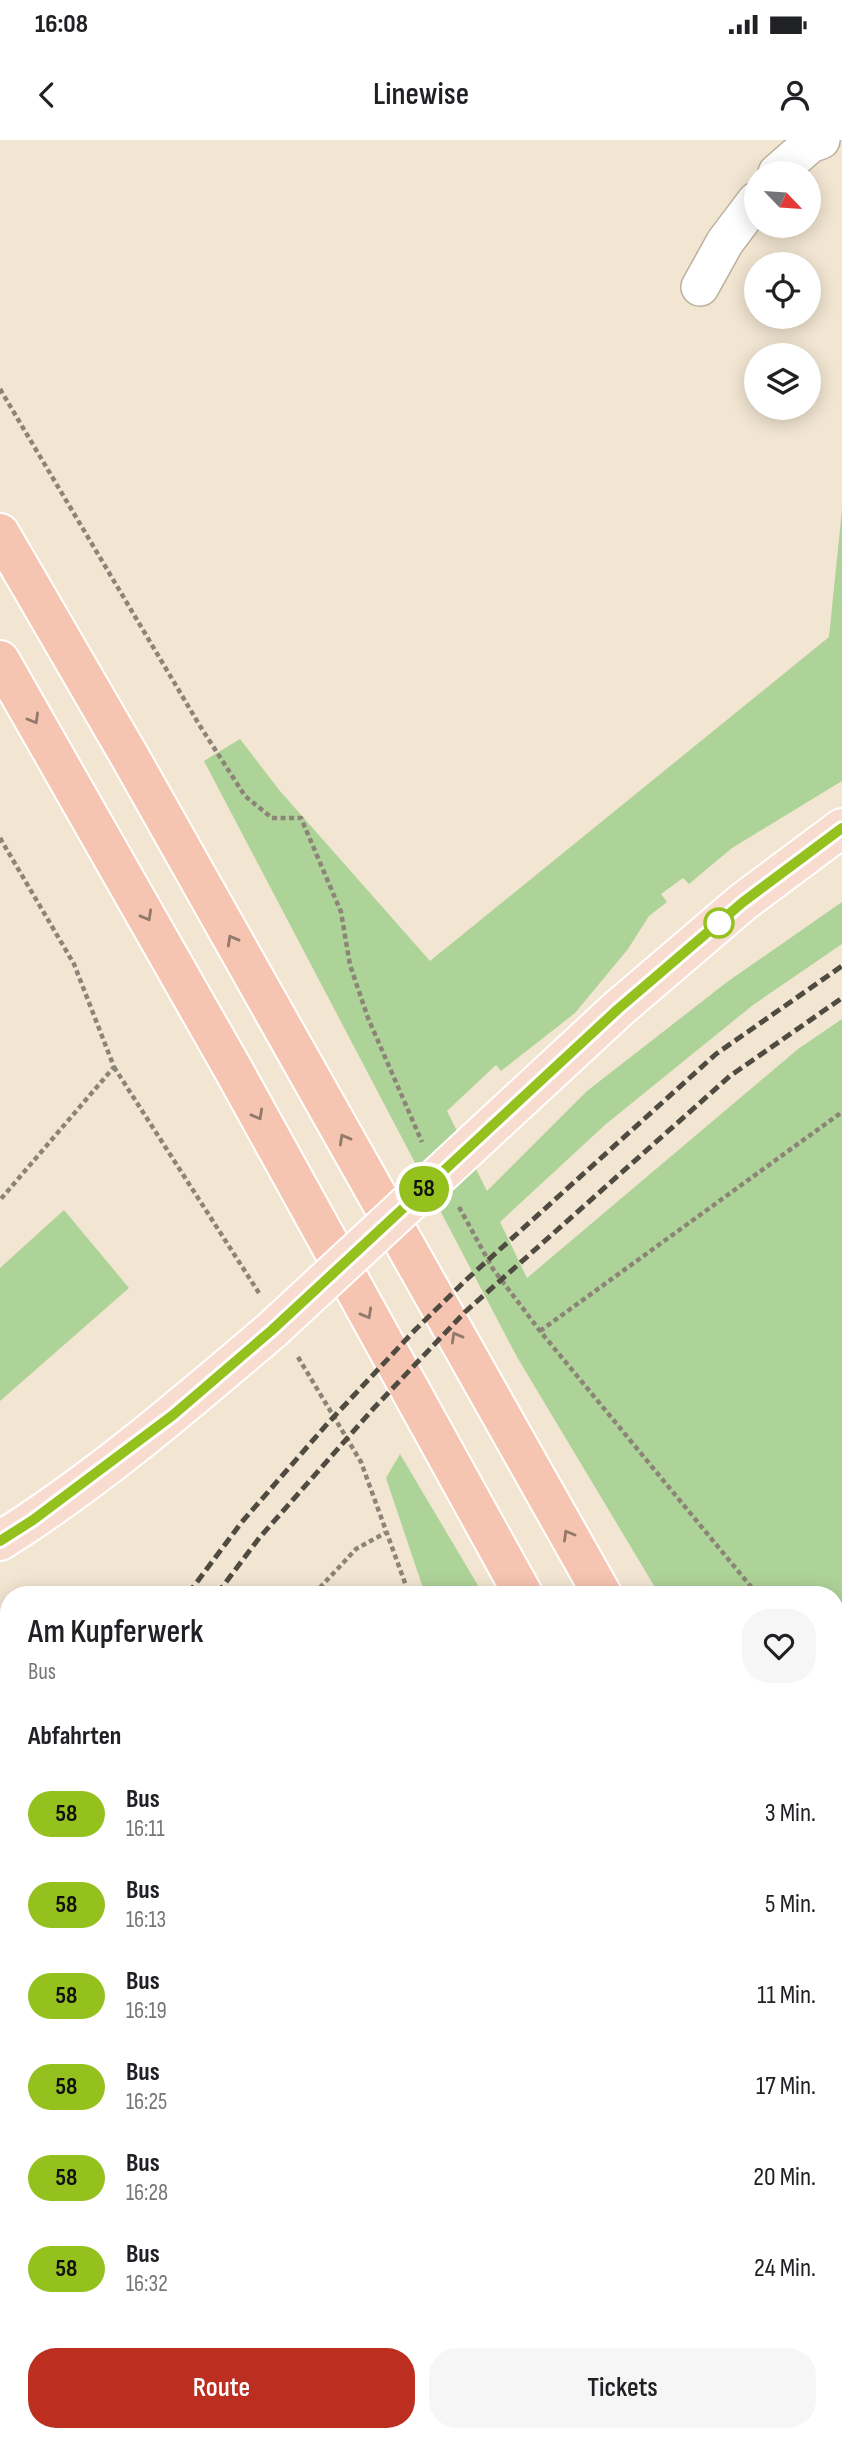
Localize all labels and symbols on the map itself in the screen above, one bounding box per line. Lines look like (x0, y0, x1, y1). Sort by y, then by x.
north arrow (744, 161, 821, 238)
one-way arrow (26, 711, 39, 724)
unlabelled marker (704, 908, 734, 938)
one-way arrow (139, 909, 152, 922)
one-way arrow (227, 935, 240, 948)
one-way arrow (250, 1108, 263, 1120)
one-way arrow (339, 1133, 352, 1146)
line badge: 58 (392, 1166, 456, 1212)
one-way arrow (359, 1307, 373, 1320)
one-way arrow (451, 1332, 464, 1344)
one-way arrow (563, 1530, 576, 1542)

